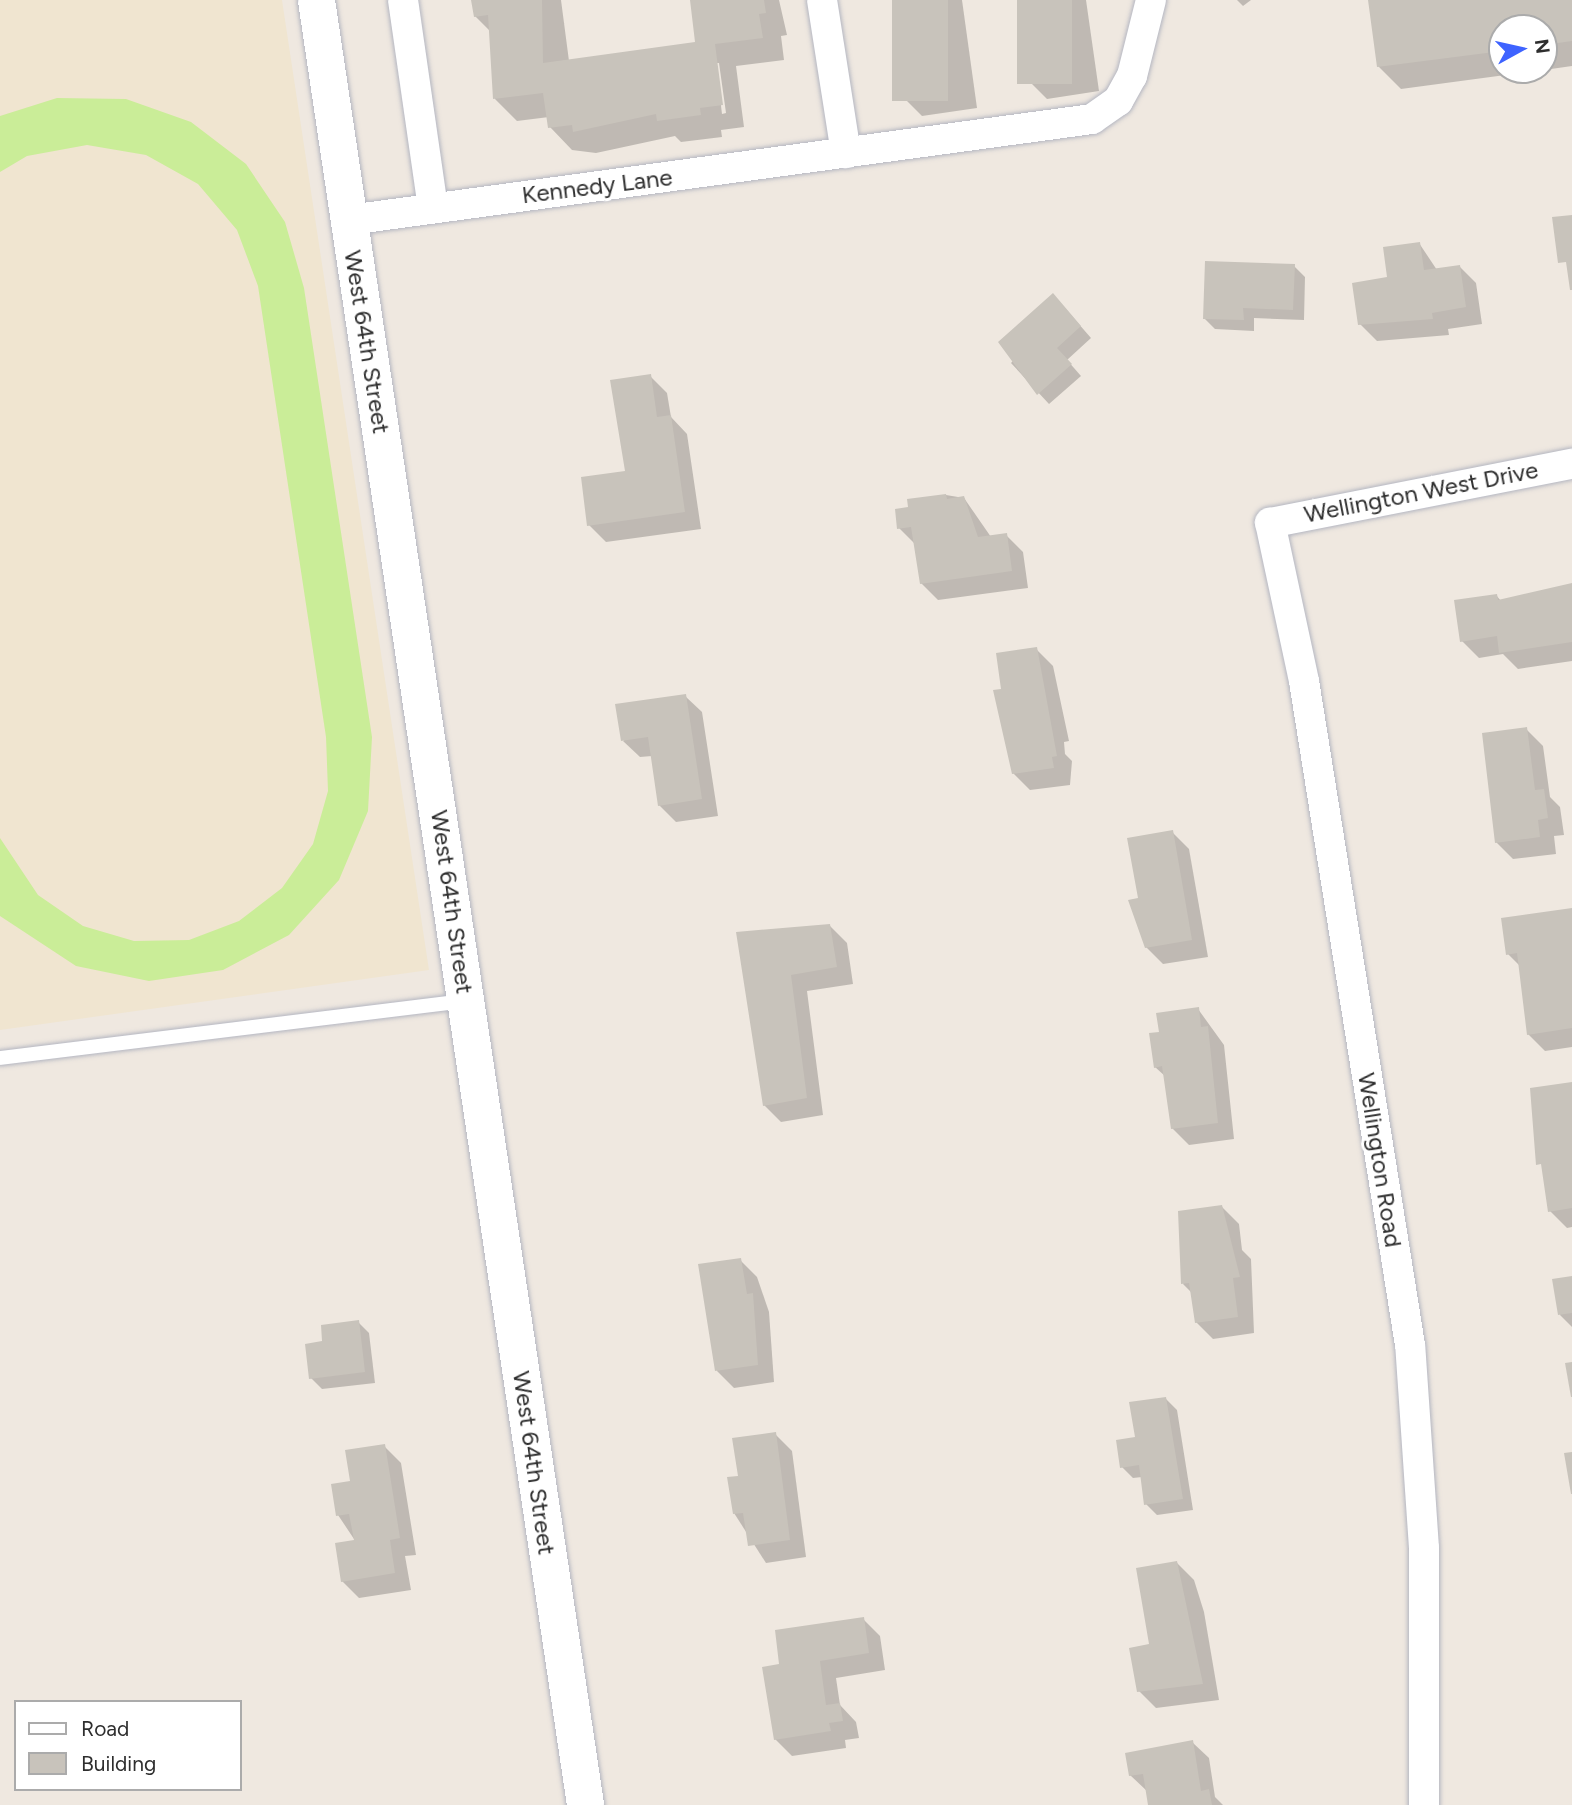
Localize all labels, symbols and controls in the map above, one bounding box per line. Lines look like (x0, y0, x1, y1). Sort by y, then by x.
north arrow (1488, 14, 1558, 84)
text: N (1530, 37, 1555, 55)
street label: Kennedy Lane (520, 162, 674, 210)
street label: West 64th Street (338, 248, 396, 436)
street label: Wellington West Drive (1301, 455, 1541, 529)
street label: West 64th Street (425, 808, 479, 996)
street label: Wellington Road (1352, 1071, 1408, 1249)
street label: West 64th Street (507, 1369, 561, 1557)
legend (14, 1700, 242, 1791)
text: Road (81, 1716, 129, 1741)
text: Building (81, 1751, 156, 1776)

